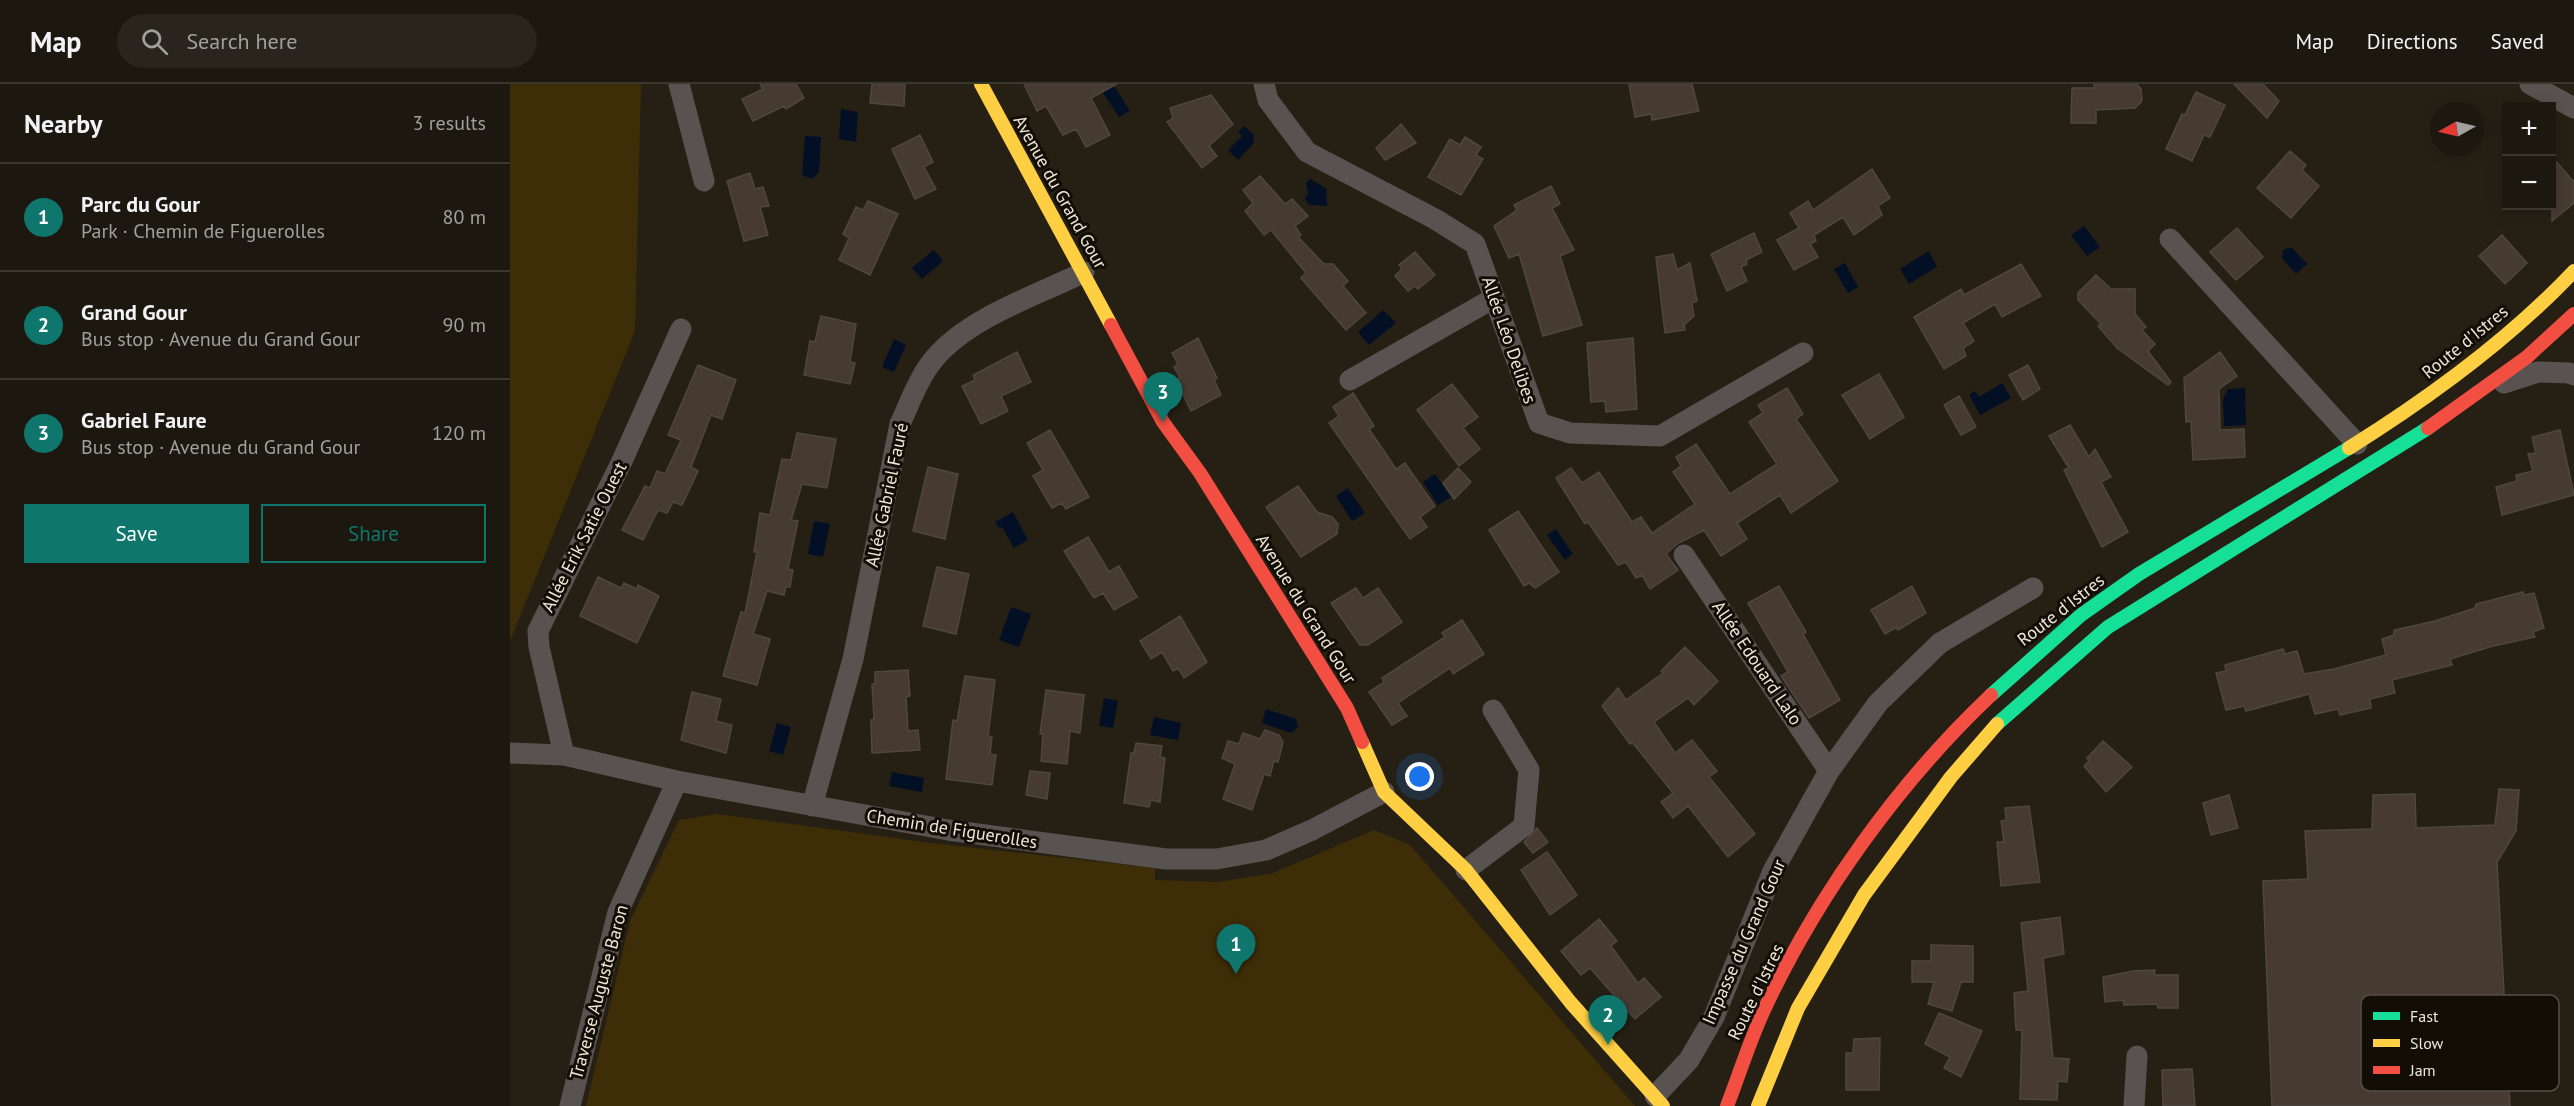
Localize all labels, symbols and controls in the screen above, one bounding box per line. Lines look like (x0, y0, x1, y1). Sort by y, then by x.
search box (117, 14, 537, 68)
text: Map (30, 23, 81, 60)
icon: search (138, 25, 171, 58)
text: Search here (186, 27, 297, 55)
text: Map (2295, 28, 2334, 55)
text: Directions (2367, 28, 2458, 55)
text: Saved (2491, 28, 2544, 55)
north arrow (2430, 102, 2484, 156)
map controls (2502, 102, 2556, 210)
button: + (2502, 102, 2556, 156)
text: Nearby (24, 107, 102, 140)
text: 3 results (413, 110, 486, 136)
street label: Avenue du Grand Gour (1009, 111, 1112, 273)
button: − (2502, 156, 2556, 210)
text: Parc du Gour (81, 190, 200, 218)
text: 1 (38, 204, 49, 230)
text: 80 m (443, 204, 486, 230)
text: Park · Chemin de Figuerolles (81, 218, 325, 244)
street label: Allée Léo Delibes (1477, 273, 1542, 406)
text: Grand Gour (81, 298, 187, 326)
street label: Route d'Istres (2417, 300, 2512, 383)
text: 2 (38, 312, 49, 338)
text: 90 m (443, 312, 486, 338)
text: Bus stop · Avenue du Grand Gour (81, 326, 360, 352)
pin: 3 (1144, 372, 1182, 422)
text: Gabriel Faure (81, 406, 207, 434)
text: 3 (38, 420, 49, 446)
text: 120 m (432, 420, 486, 446)
street label: Allée Gabriel Fauré (860, 421, 913, 569)
text: Bus stop · Avenue du Grand Gour (81, 434, 360, 460)
street label: Allée Erik Satie Ouest (536, 458, 631, 616)
button: Save (24, 504, 249, 563)
button: Share (261, 504, 486, 563)
street label: Avenue du Grand Gour (1251, 530, 1362, 688)
street label: Route d'Istres (2012, 568, 2109, 651)
street label: Allée Edouard Lalo (1707, 596, 1807, 729)
your location (1405, 762, 1434, 791)
street label: Chemin de Figuerolles (865, 804, 1039, 853)
street label: Impasse du Grand Gour (1697, 855, 1790, 1028)
street label: Traverse Auguste Baron (564, 902, 633, 1082)
pin: 1 (1216, 924, 1256, 974)
street label: Route d'Istres (1722, 940, 1789, 1044)
legend (2361, 995, 2559, 1091)
pin: 2 (1588, 996, 1628, 1045)
text: Fast (2410, 1006, 2439, 1026)
text: Slow (2410, 1033, 2444, 1053)
text: Jam (2409, 1060, 2436, 1080)

